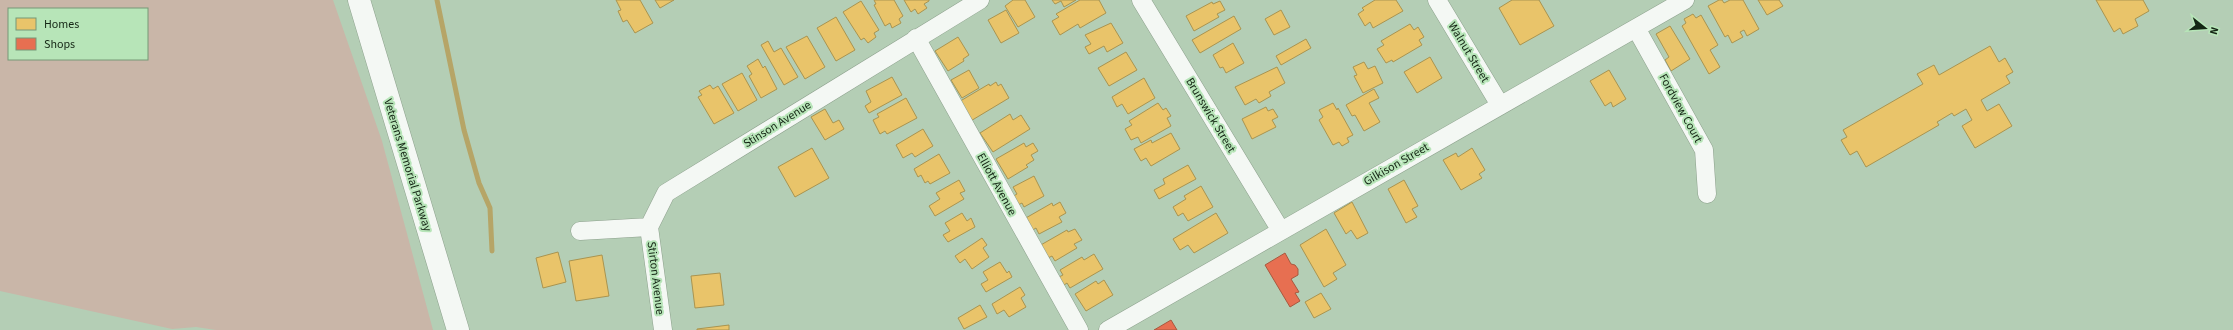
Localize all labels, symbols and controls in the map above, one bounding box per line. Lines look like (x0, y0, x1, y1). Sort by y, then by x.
legend (8, 8, 148, 60)
north arrow (2185, 8, 2225, 48)
text: Homes (44, 16, 79, 33)
street label: Walnut Street (1444, 19, 1493, 86)
text: N (2206, 25, 2222, 36)
text: Shops (44, 36, 75, 53)
street label: Fordview Court (1655, 71, 1707, 146)
street label: Brunswick Street (1181, 75, 1240, 156)
street label: Veterans Memorial Parkway (379, 97, 436, 234)
street label: Stinson Avenue (740, 97, 815, 152)
street label: Gilkison Street (1360, 139, 1432, 190)
street label: Elliott Avenue (972, 150, 1021, 219)
street label: Stirton Avenue (643, 240, 668, 316)

